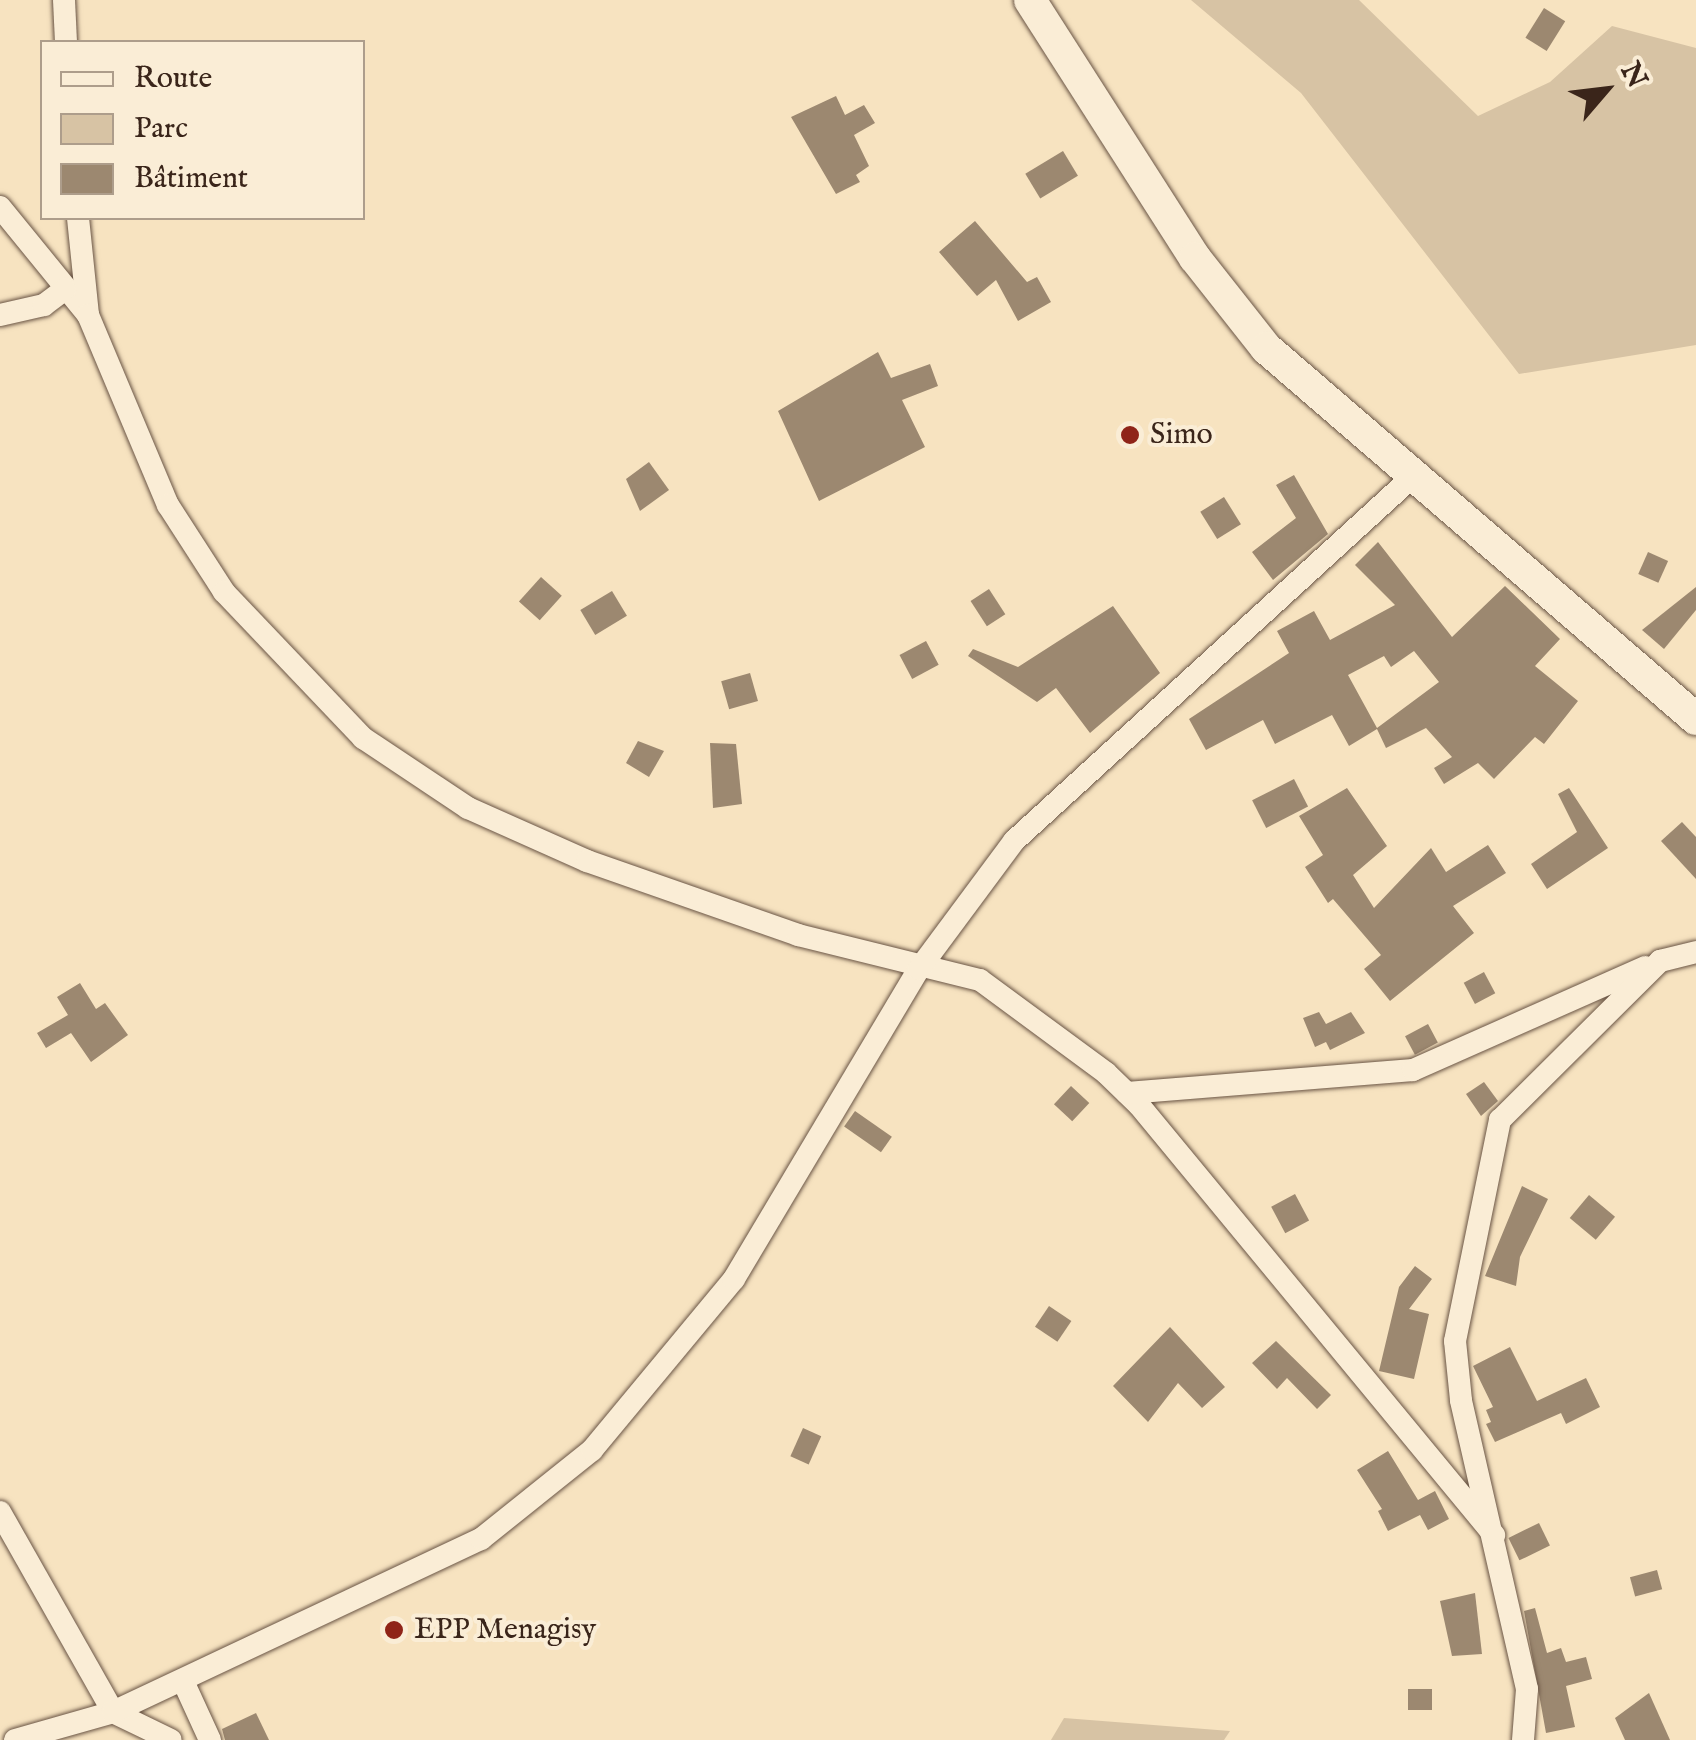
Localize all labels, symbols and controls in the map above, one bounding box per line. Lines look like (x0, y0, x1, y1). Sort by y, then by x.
legend (40, 40, 365, 220)
north arrow (1556, 40, 1656, 140)
text: N (1612, 57, 1654, 95)
text: Route (134, 60, 212, 98)
text: Parc (134, 110, 188, 148)
text: Bâtiment (134, 160, 248, 198)
place label: Simo (1150, 417, 1213, 453)
marker: Simo (1119, 424, 1141, 446)
place label: EPP Menagisy (414, 1612, 596, 1648)
marker: EPP Menagisy (383, 1619, 405, 1641)

